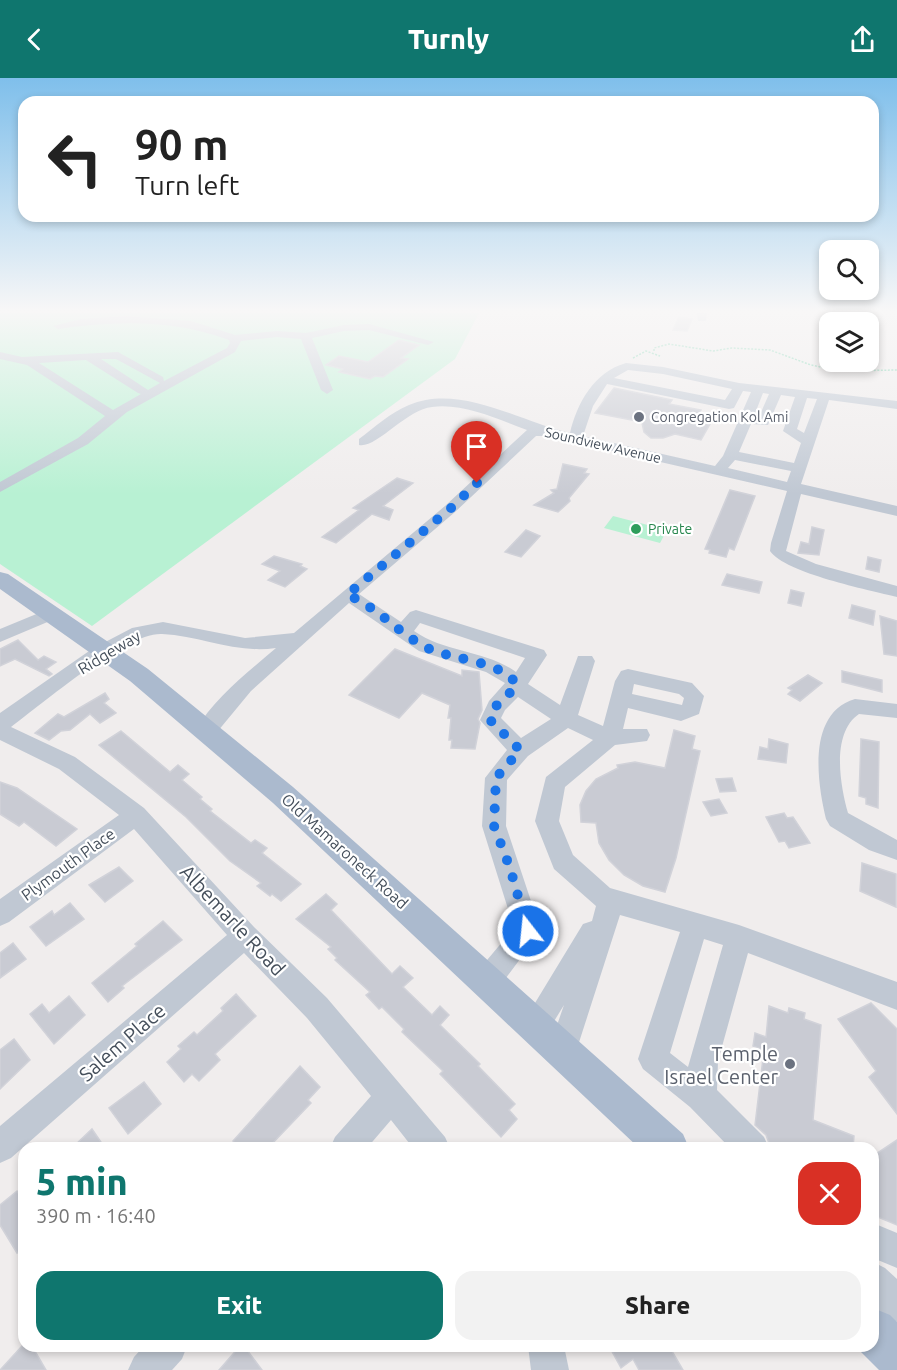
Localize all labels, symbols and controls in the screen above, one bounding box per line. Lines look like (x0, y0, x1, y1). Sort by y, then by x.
icon: back (18, 23, 51, 56)
icon: share (846, 23, 879, 56)
text: Turnly (408, 24, 489, 54)
icon: left (36, 120, 114, 198)
text: 90 m (135, 121, 229, 168)
text: Turn left (135, 170, 239, 200)
map controls (819, 240, 879, 372)
button: search (819, 240, 879, 300)
button: layers (819, 312, 879, 372)
place label: Congregation Kol Ami (651, 409, 788, 425)
marker: Congregation Kol Ami (632, 410, 646, 424)
pin (451, 421, 502, 483)
street label: Soundview Avenue (543, 424, 663, 466)
icon: arrive (460, 430, 493, 463)
place label: Private (648, 521, 692, 537)
marker: Private (629, 522, 643, 536)
street label: Ridgeway (75, 626, 144, 678)
street label: Old Mamaroneck Road (278, 790, 412, 912)
street label: Plymouth Place (18, 824, 118, 904)
street label: Albemarle Road (176, 860, 290, 980)
position arrow (496, 899, 560, 963)
street label: Salem Place (74, 998, 170, 1086)
place label: Temple Israel Center (664, 1042, 778, 1088)
marker: Temple Israel Center (783, 1057, 797, 1071)
text: 5 min (36, 1161, 128, 1202)
button: close (798, 1162, 861, 1225)
text: 390 m · 16:40 (36, 1204, 156, 1227)
button: Exit (36, 1271, 443, 1340)
button: Share (455, 1271, 861, 1340)

